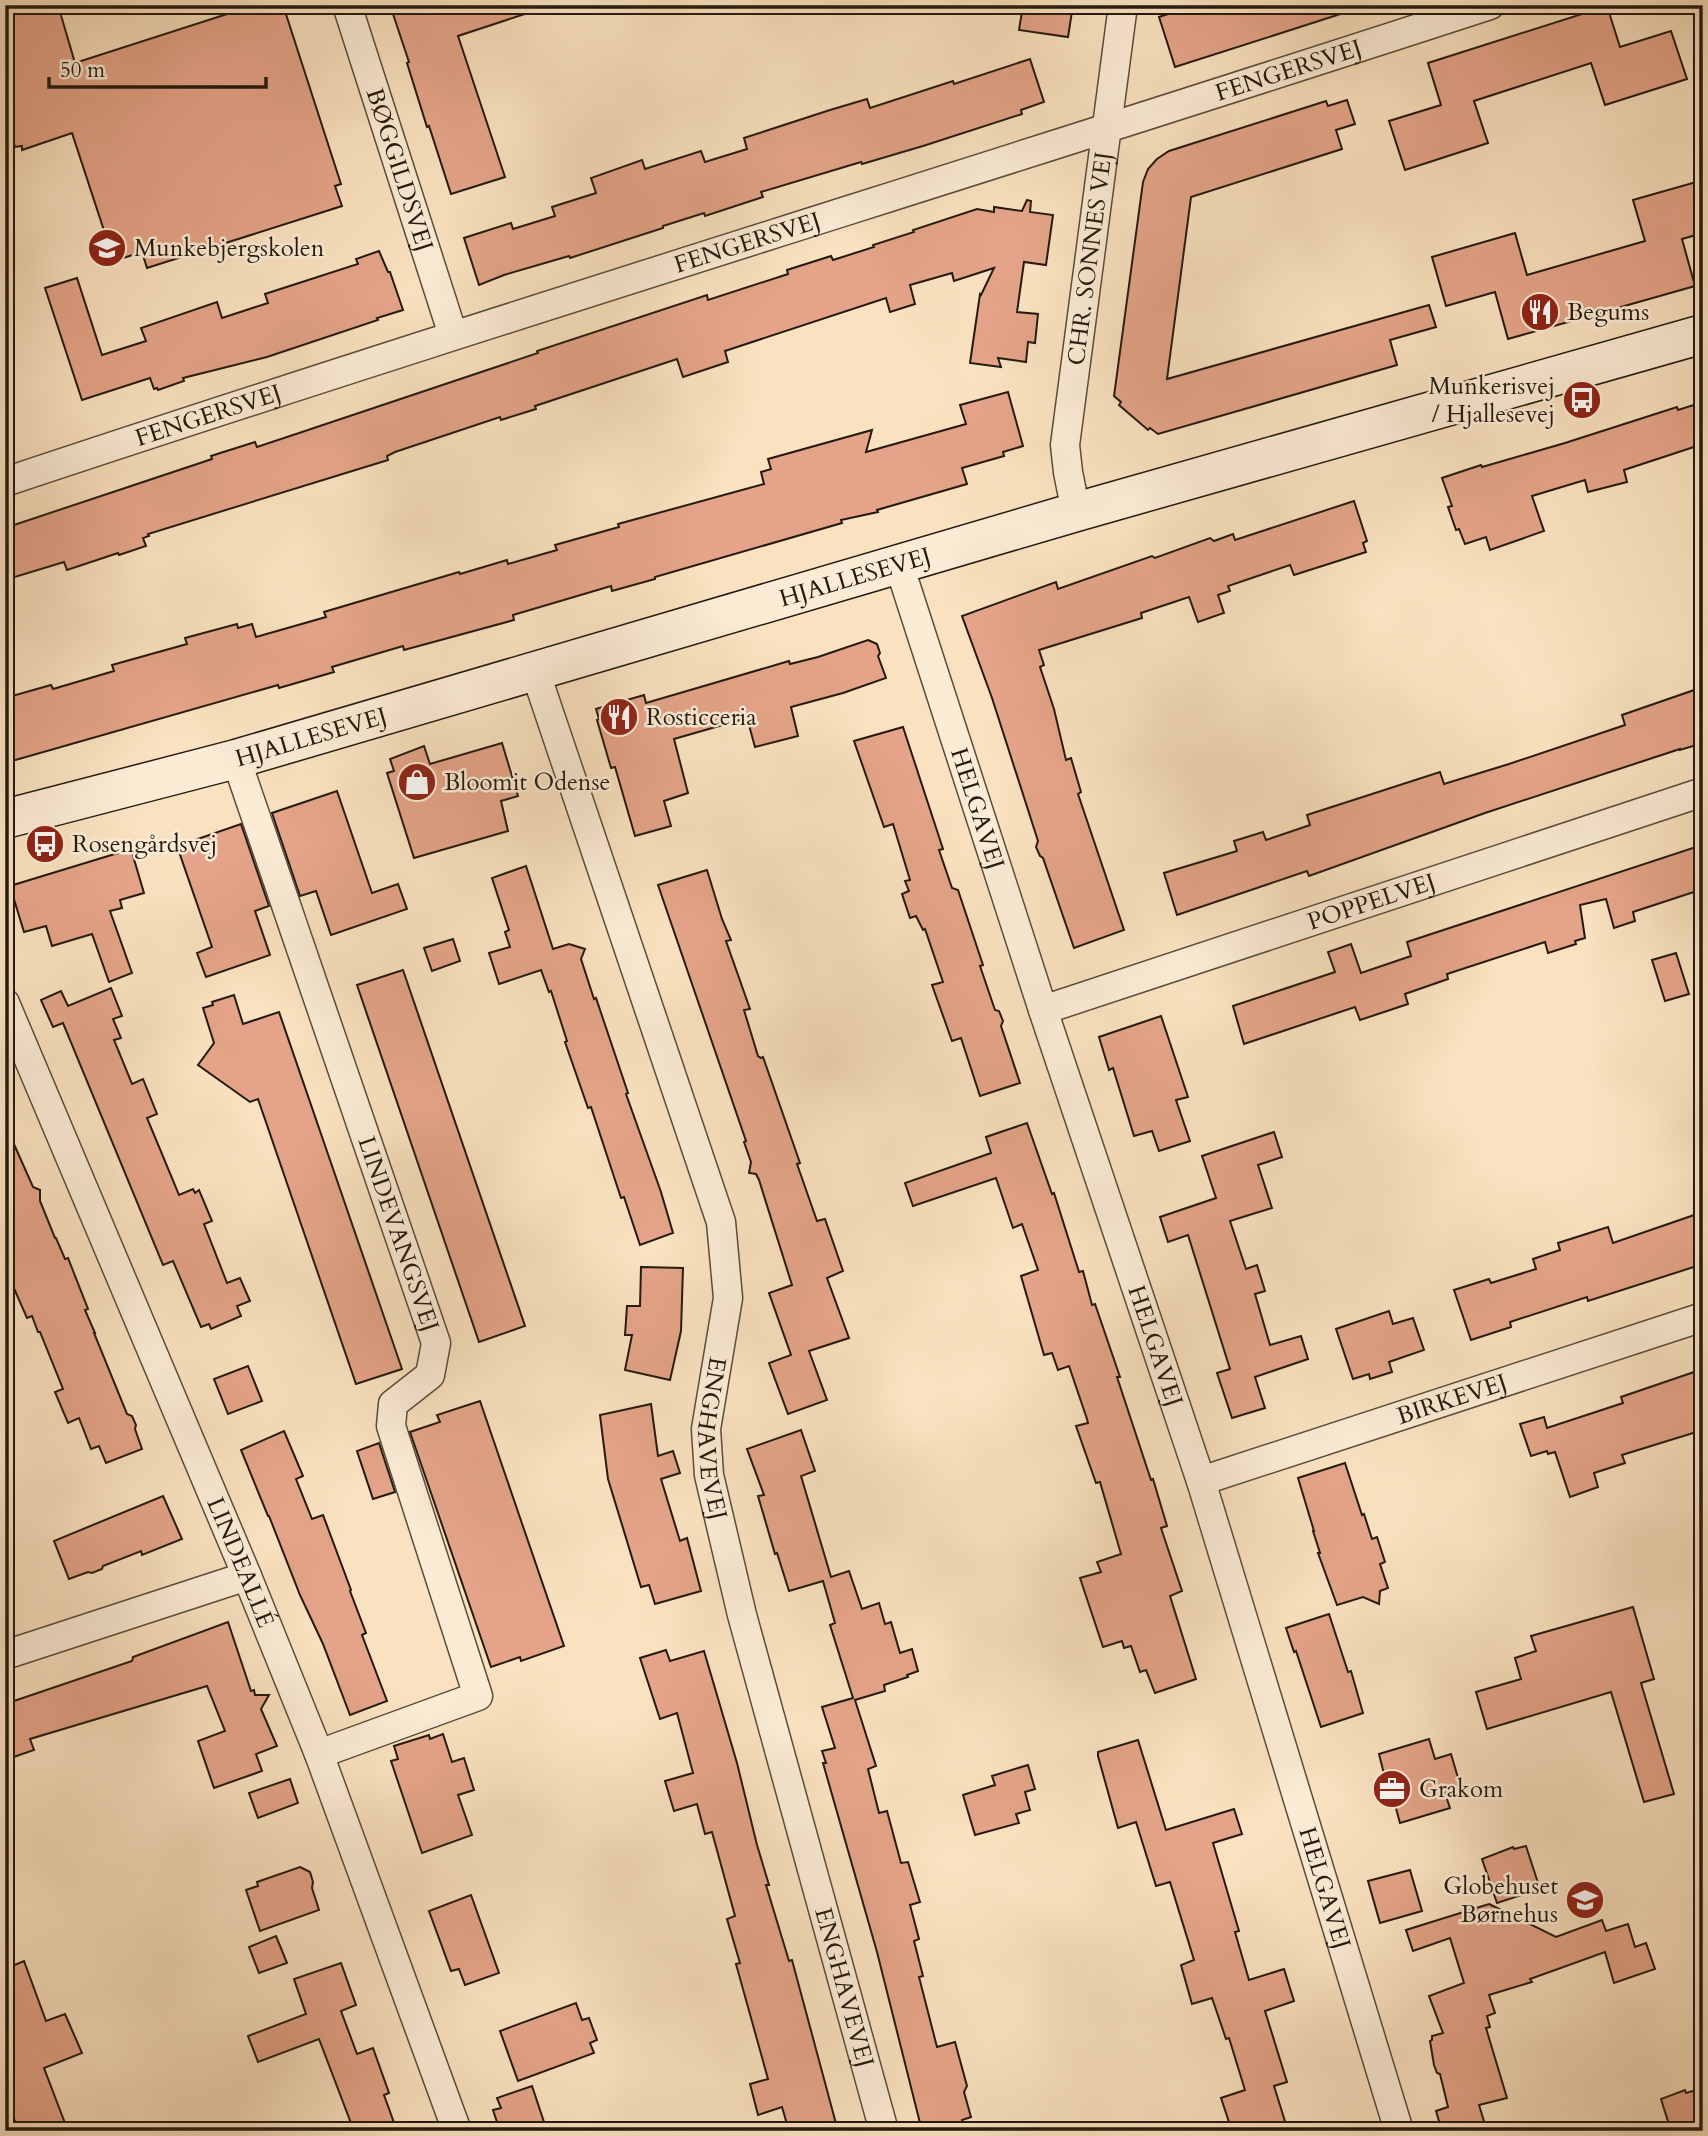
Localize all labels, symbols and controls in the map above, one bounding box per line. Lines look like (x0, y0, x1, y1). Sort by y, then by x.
street label: FENGERSVEJ (1211, 32, 1366, 110)
scale bar (49, 46, 266, 90)
text: 50 m (60, 56, 105, 85)
street label: BØGGILDSVEJ (358, 84, 441, 256)
street label: CHR. SONNES VEJ (1060, 150, 1120, 367)
street label: FENGERSVEJ (670, 204, 825, 282)
school or university icon: Munkebjergskolen (86, 227, 128, 269)
place label: Munkebjergskolen (134, 232, 325, 265)
restaurant icon: Begums (1519, 291, 1561, 333)
place label: Begums (1567, 296, 1649, 329)
place label: Munkerisvej / Hjallesevej (1429, 370, 1555, 431)
street label: FENGERSVEJ (131, 376, 286, 455)
bus stop icon: Munkerisvej / Hjallesevej (1561, 379, 1603, 421)
street label: HJALLESEVEJ (776, 540, 935, 615)
restaurant icon: Rosticceria (598, 696, 640, 738)
street label: HJALLESEVEJ (232, 699, 391, 775)
place label: Rosticceria (646, 701, 757, 734)
street label: HELGAVEJ (942, 744, 1012, 874)
shop icon: Bloomit Odense (396, 761, 438, 803)
place label: Bloomit Odense (444, 766, 610, 799)
bus stop icon: Rosengårdsvej (24, 823, 66, 865)
place label: Rosengårdsvej (72, 828, 217, 861)
street label: POPPELVEJ (1303, 865, 1440, 939)
street label: LINDEVANGSVEJ (349, 1132, 447, 1336)
street label: HELGAVEJ (1120, 1281, 1191, 1411)
street label: ENGHAVEVEJ (689, 1354, 735, 1523)
street label: BIRKEVEJ (1393, 1366, 1512, 1433)
street label: LINDEALLÉ (199, 1492, 282, 1633)
office icon: Grakom (1371, 1768, 1413, 1810)
place label: Grakom (1419, 1773, 1504, 1806)
street label: HELGAVEJ (1290, 1823, 1359, 1953)
place label: Globehuset Børnehus (1443, 1870, 1558, 1931)
school or university icon: Globehuset Børnehus (1564, 1879, 1606, 1921)
street label: ENGHAVEVEJ (806, 1904, 882, 2071)

